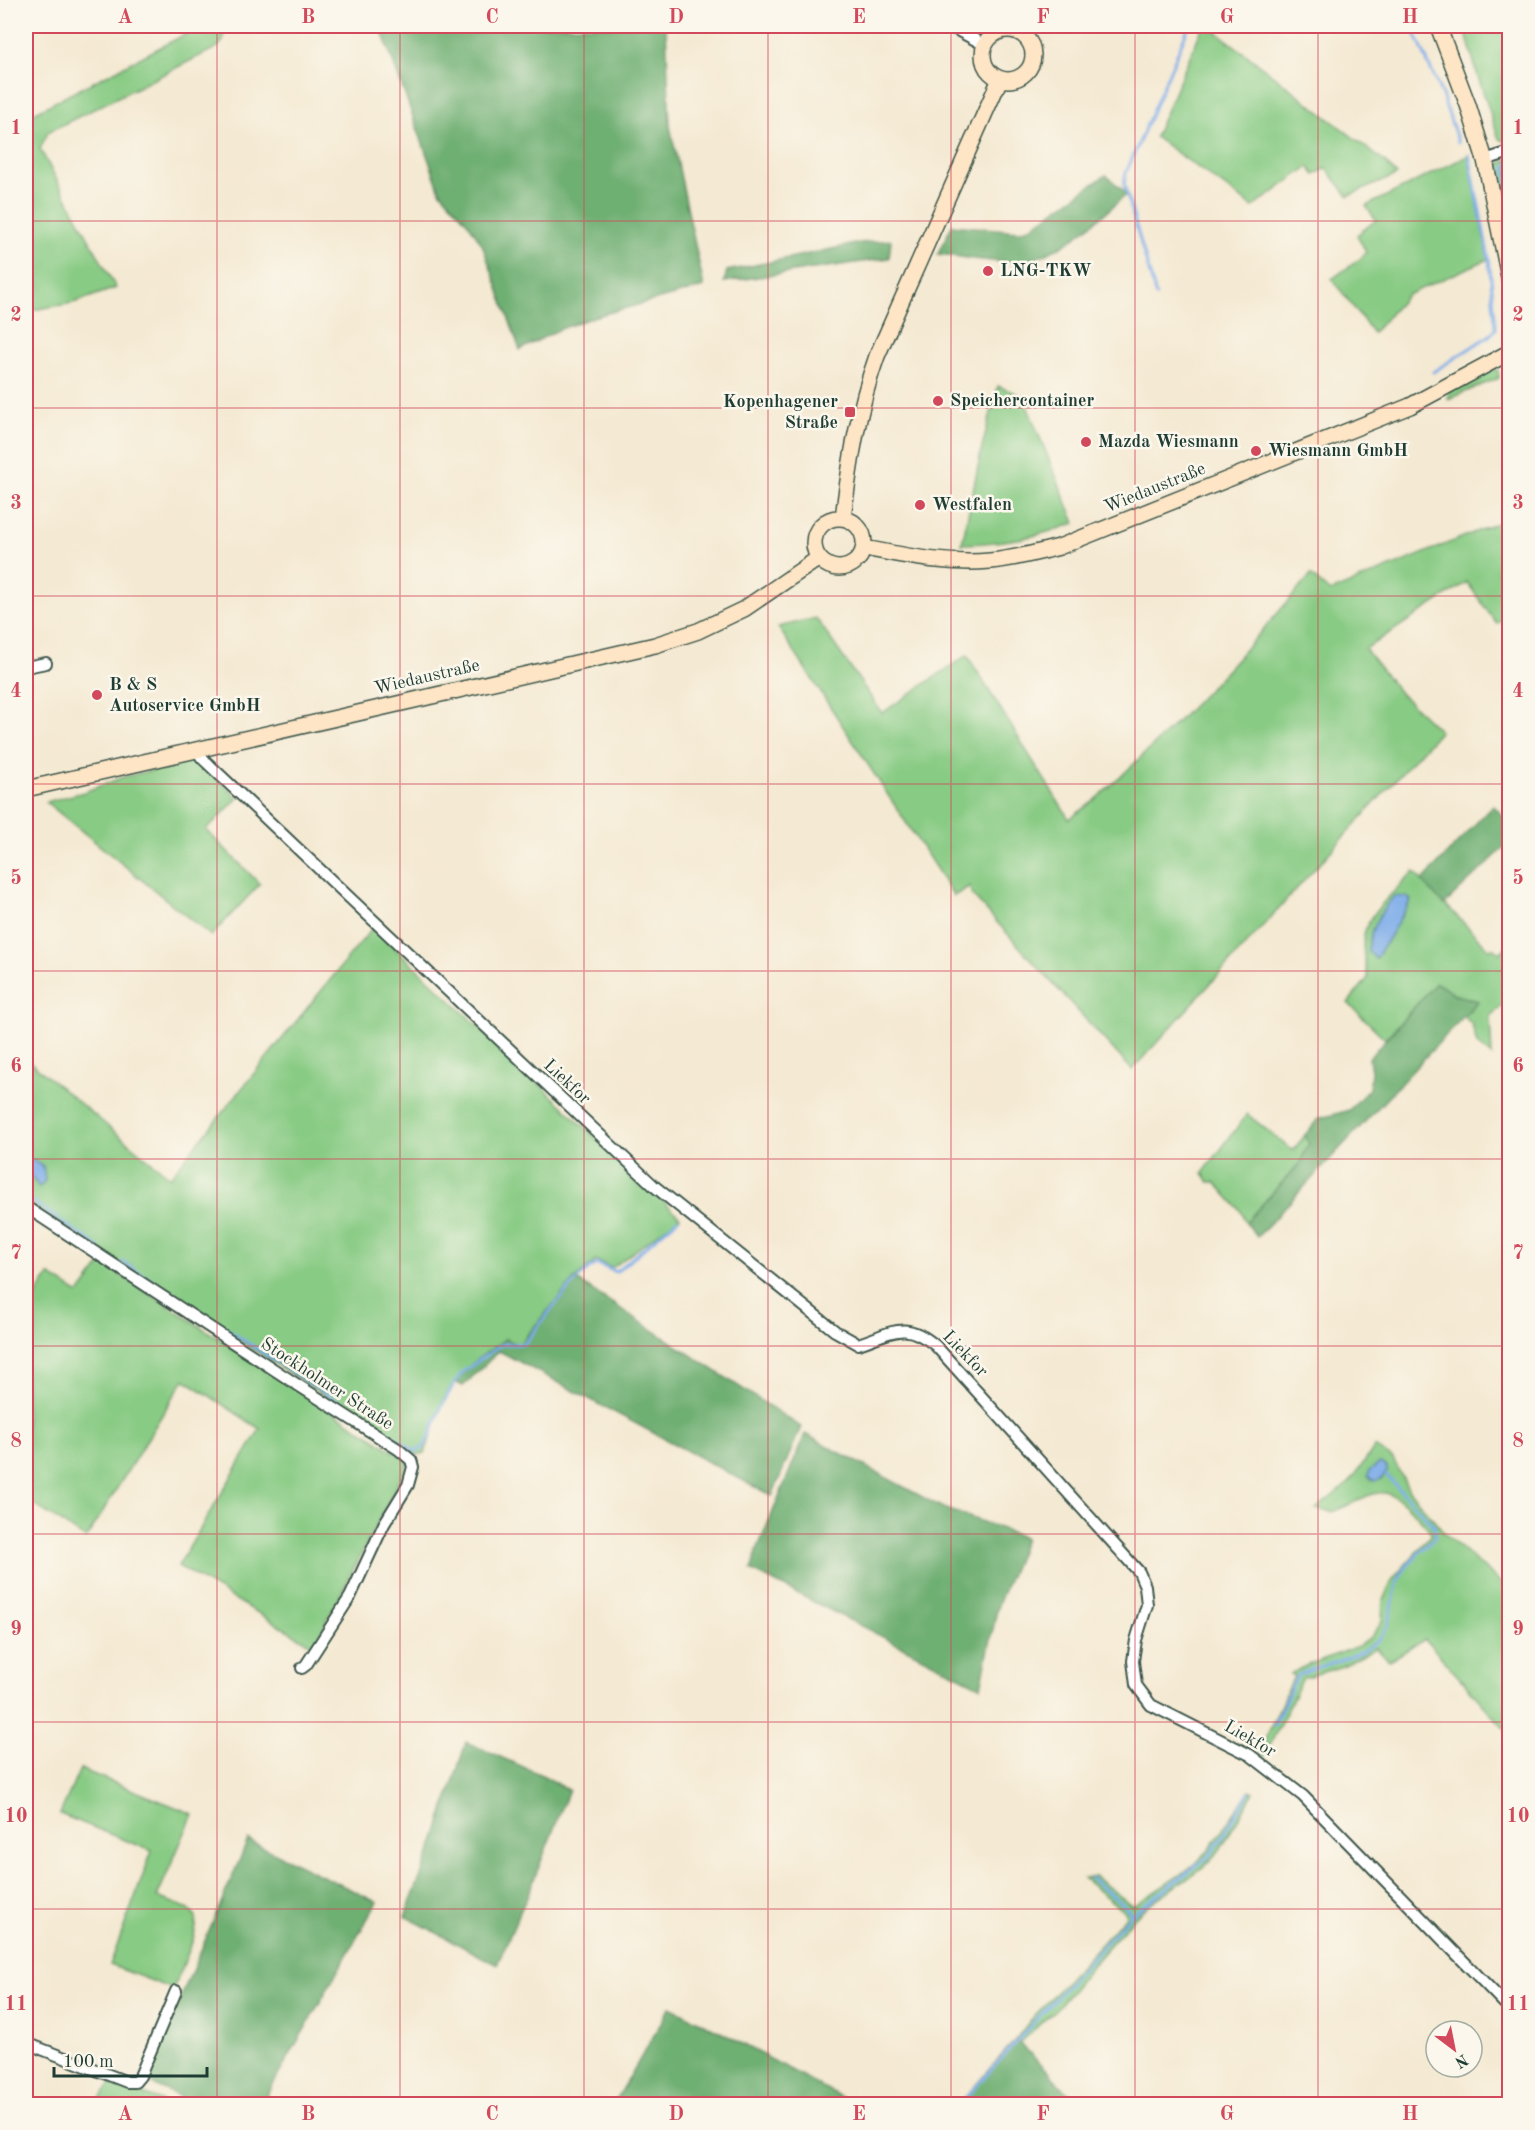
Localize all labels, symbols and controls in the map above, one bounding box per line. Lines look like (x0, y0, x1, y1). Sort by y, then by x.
text: A (117, 8, 133, 28)
text: B (301, 8, 315, 28)
text: C (485, 8, 499, 28)
text: D (668, 8, 684, 28)
text: E (852, 8, 866, 28)
text: F (1036, 8, 1050, 28)
text: G (1220, 8, 1234, 28)
text: H (1402, 8, 1418, 28)
text: 1 (10, 119, 22, 139)
text: 1 (1512, 119, 1524, 139)
place label: LNG-TKW (1000, 262, 1092, 280)
marker: LNG-TKW (981, 264, 995, 278)
text: 2 (10, 306, 22, 326)
text: 2 (1512, 306, 1524, 326)
place label: Speichercontainer (950, 392, 1095, 410)
place label: Kopenhagener Straße (723, 393, 838, 432)
marker: Speichercontainer (931, 394, 945, 408)
marker: Kopenhagener Straße (843, 405, 857, 419)
place label: Mazda Wiesmann (1098, 433, 1239, 451)
marker: Mazda Wiesmann (1079, 435, 1093, 449)
place label: Wiesmann GmbH (1268, 442, 1408, 460)
marker: Wiesmann GmbH (1249, 444, 1263, 458)
street label: Wiedaustraße (1102, 459, 1208, 517)
text: 3 (10, 494, 22, 514)
text: 3 (1512, 494, 1524, 514)
place label: Westfalen (932, 496, 1012, 514)
marker: Westfalen (913, 498, 927, 512)
street label: Wiedaustraße (373, 656, 481, 698)
place label: B & S Autoservice GmbH (109, 676, 261, 715)
text: 4 (10, 682, 22, 702)
text: 4 (1512, 682, 1524, 702)
marker: B & S Autoservice GmbH (90, 688, 104, 702)
text: 5 (10, 868, 22, 889)
text: 5 (1512, 868, 1524, 889)
street label: Liekfor (540, 1056, 594, 1108)
text: 6 (10, 1057, 22, 1077)
text: 6 (1512, 1057, 1524, 1077)
text: 7 (10, 1244, 22, 1264)
text: 7 (1512, 1244, 1524, 1264)
street label: Liekfor (939, 1327, 992, 1381)
street label: Stockholmer Straße (258, 1335, 396, 1433)
text: 8 (10, 1432, 22, 1452)
text: 8 (1512, 1432, 1524, 1452)
text: 9 (10, 1620, 22, 1640)
text: 9 (1512, 1620, 1524, 1640)
street label: Liekfor (1221, 1717, 1280, 1761)
text: 10 (4, 1807, 28, 1827)
text: 10 (1506, 1807, 1530, 1827)
text: 11 (4, 1995, 28, 2015)
text: 11 (1506, 1995, 1530, 2015)
north arrow (1424, 2019, 1484, 2079)
scale bar (54, 2040, 207, 2078)
text: N (1451, 2050, 1470, 2070)
text: 100 m (63, 2053, 114, 2071)
text: A (117, 2105, 133, 2125)
text: B (301, 2105, 315, 2125)
text: C (485, 2105, 499, 2125)
text: D (668, 2105, 684, 2125)
text: E (852, 2105, 866, 2125)
text: F (1036, 2105, 1050, 2125)
text: G (1220, 2105, 1234, 2125)
text: H (1402, 2105, 1418, 2125)

